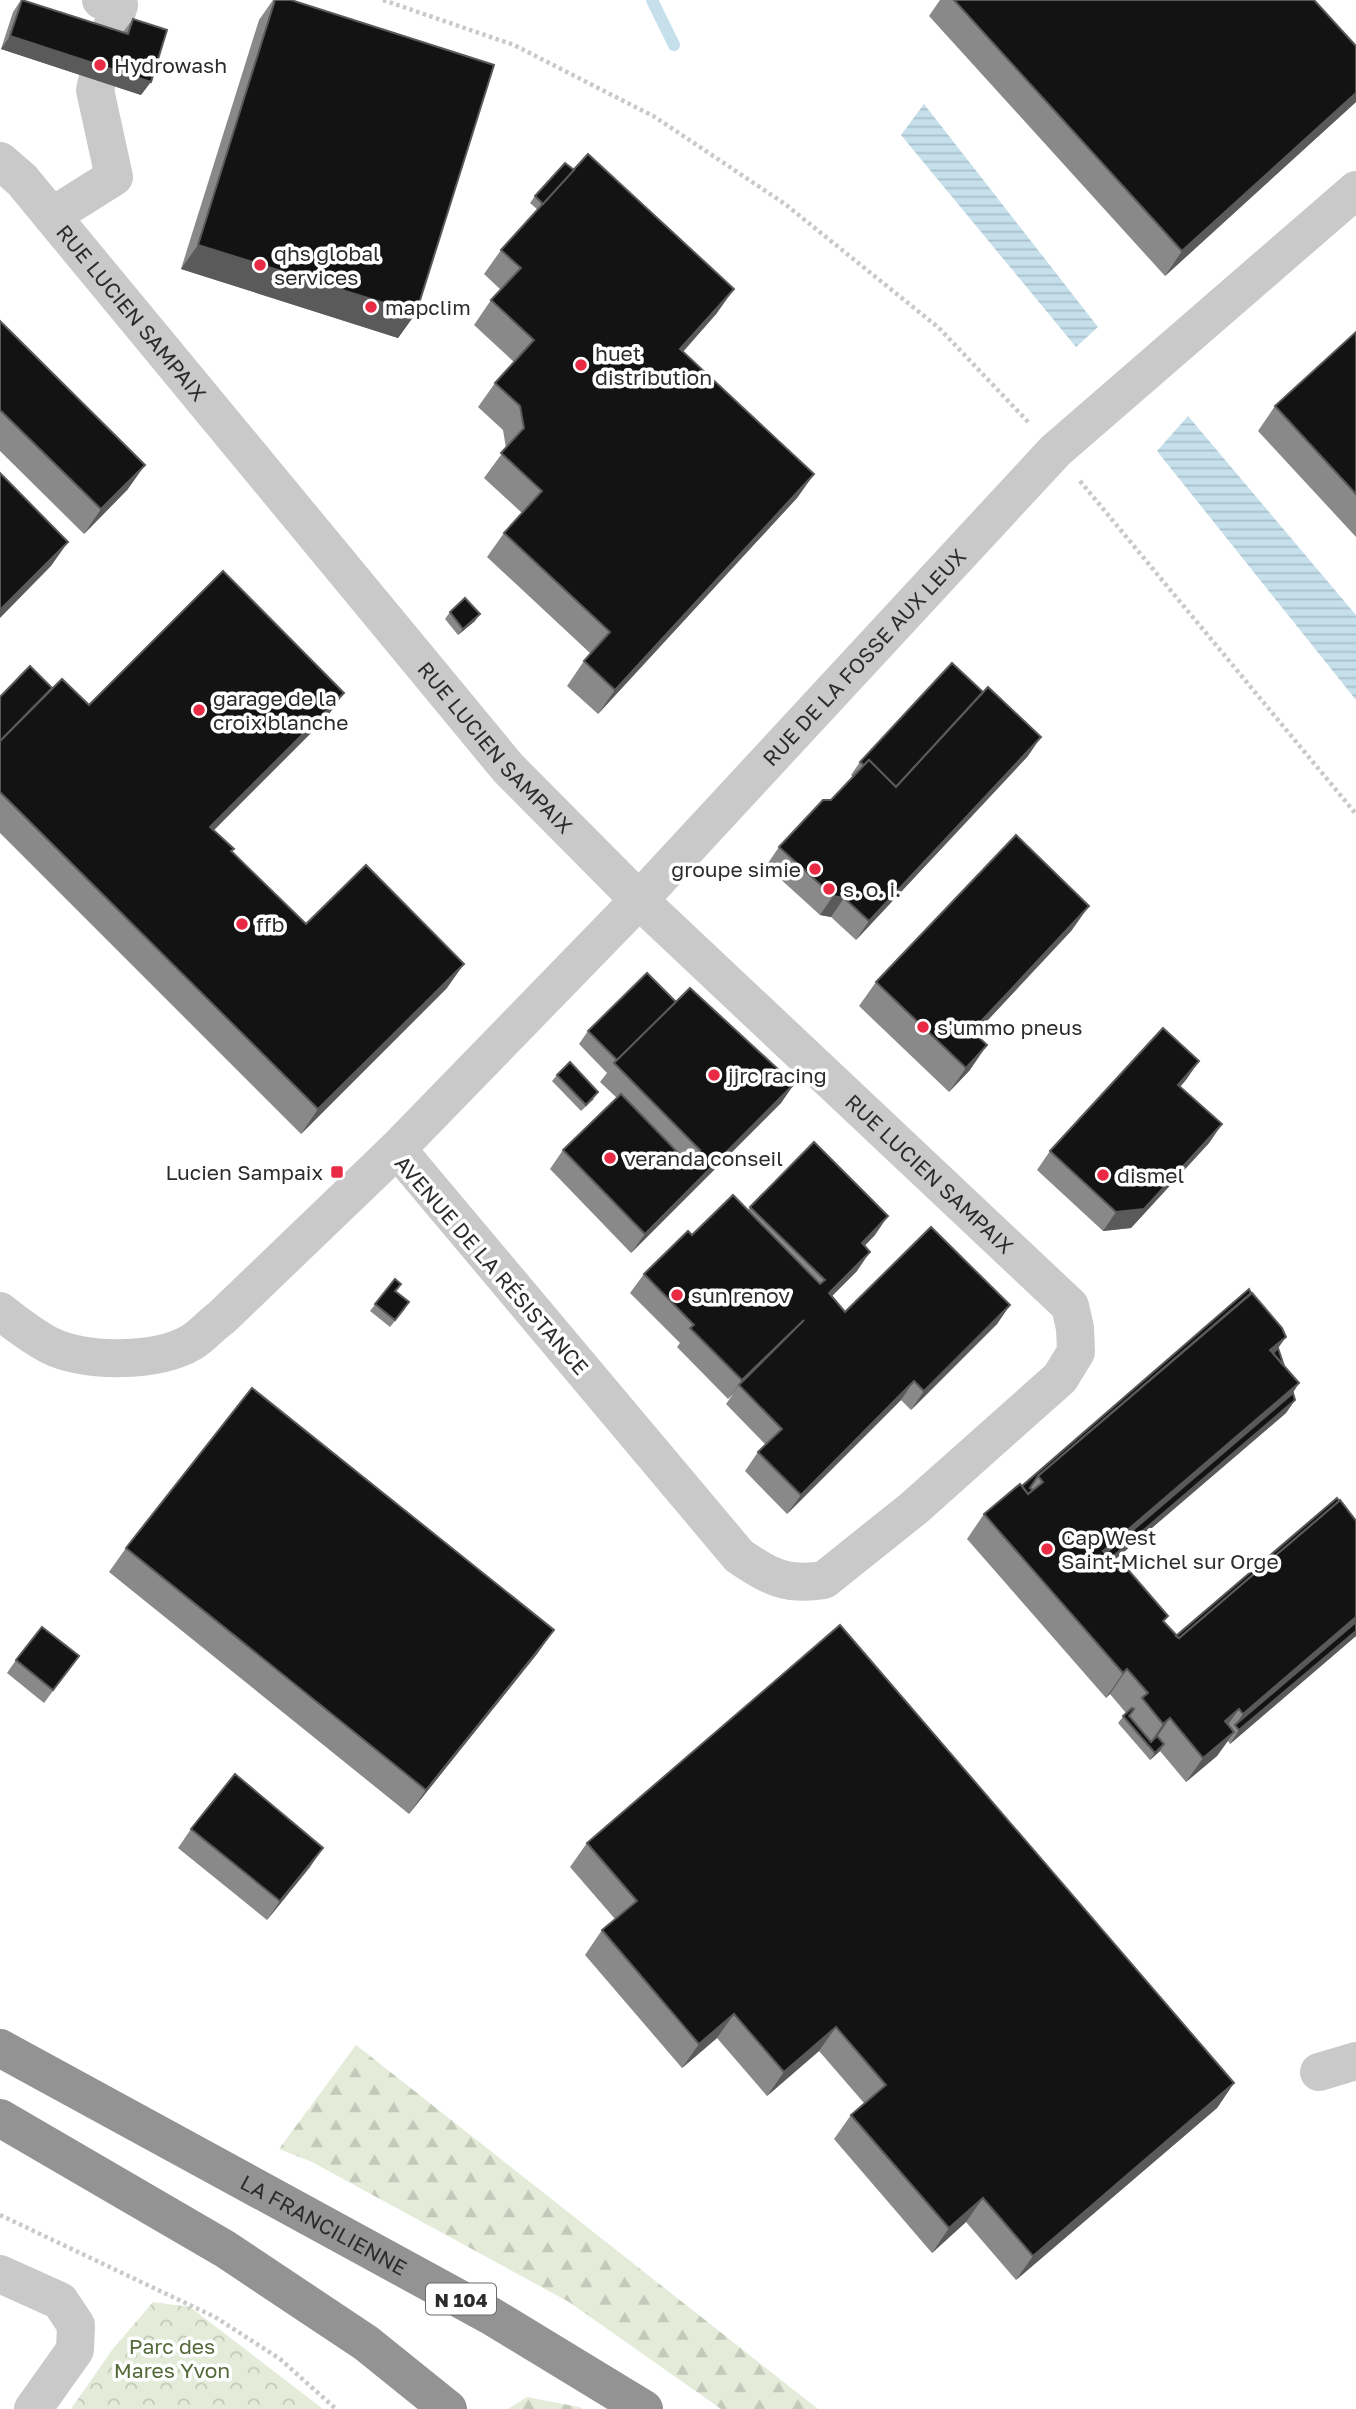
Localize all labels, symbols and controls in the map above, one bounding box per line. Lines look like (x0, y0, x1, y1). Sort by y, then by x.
place label: Hydrowash (114, 52, 227, 78)
marker: Hydrowash (92, 57, 108, 73)
street label: RUE LUCIEN SAMPAIX (51, 219, 212, 406)
place label: qhs global services (274, 240, 380, 290)
marker: qhs global services (252, 257, 268, 273)
place label: mapclim (385, 294, 471, 320)
marker: mapclim (363, 299, 379, 315)
place label: huet distribution (595, 340, 712, 390)
marker: huet distribution (573, 357, 589, 373)
street label: RUE DE LA FOSSE AUX LEUX (757, 543, 971, 771)
street label: RUE LUCIEN SAMPAIX (412, 656, 578, 839)
place label: garage de la croix blanche (213, 685, 348, 735)
marker: garage de la croix blanche (191, 702, 207, 718)
place label: groupe simie (671, 856, 801, 882)
marker: groupe simie (807, 861, 823, 877)
place label: s. o. i. (843, 876, 901, 902)
marker: s. o. i. (821, 881, 837, 897)
place label: ffb (256, 911, 284, 937)
marker: ffb (234, 916, 250, 932)
place label: s'ummo pneus (937, 1014, 1082, 1040)
marker: s'ummo pneus (915, 1019, 931, 1035)
place label: jjrc racing (727, 1062, 827, 1088)
marker: jjrc racing (706, 1067, 722, 1083)
street label: RUE LUCIEN SAMPAIX (840, 1088, 1019, 1259)
place label: veranda conseil (624, 1145, 783, 1171)
street label: AVENUE DE LA RÉSISTANCE (390, 1150, 594, 1380)
marker: veranda conseil (602, 1150, 618, 1166)
place label: Lucien Sampaix (165, 1159, 323, 1185)
place label: dismel (1117, 1162, 1184, 1188)
marker: Lucien Sampaix (329, 1164, 345, 1180)
marker: dismel (1095, 1167, 1111, 1183)
place label: sun renov (691, 1282, 790, 1308)
marker: sun renov (669, 1287, 685, 1303)
place label: Cap West Saint-Michel sur Orge (1061, 1524, 1279, 1574)
marker: Cap West Saint-Michel sur Orge (1039, 1541, 1055, 1557)
street label: LA FRANCILIENNE (236, 2169, 412, 2281)
road number: N 104 (426, 2284, 496, 2314)
park label: Parc des Mares Yvon (114, 2333, 230, 2383)

